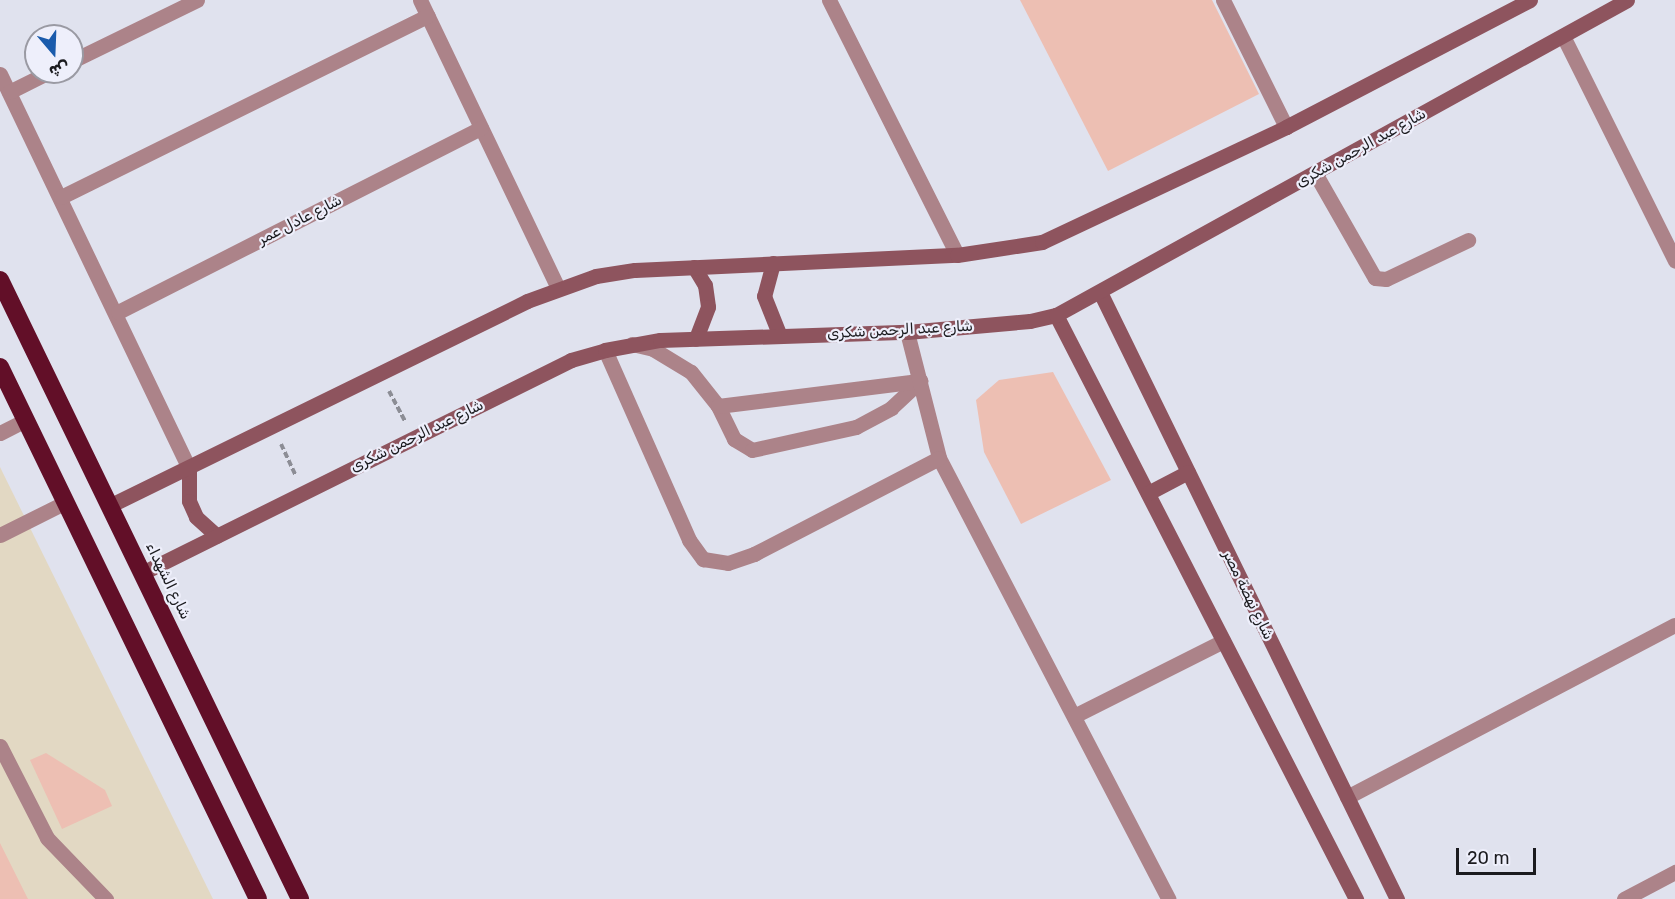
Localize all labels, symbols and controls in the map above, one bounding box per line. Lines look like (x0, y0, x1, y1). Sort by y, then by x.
north arrow (24, 24, 84, 84)
text: ش (47, 57, 72, 82)
street label: شارع عبد الرحمن شكرى (1293, 105, 1429, 191)
street label: شارع عادل عمر (255, 191, 345, 249)
street label: شارع عبد الرحمن شكرى (827, 317, 973, 343)
street label: شارع عبد الرحمن شكرى (347, 396, 487, 476)
street label: شارع الشهداء (142, 539, 194, 623)
street label: شارع نهضة مصر (1219, 547, 1277, 643)
scale bar (1459, 836, 1538, 874)
text: 20 m (1467, 847, 1509, 869)

